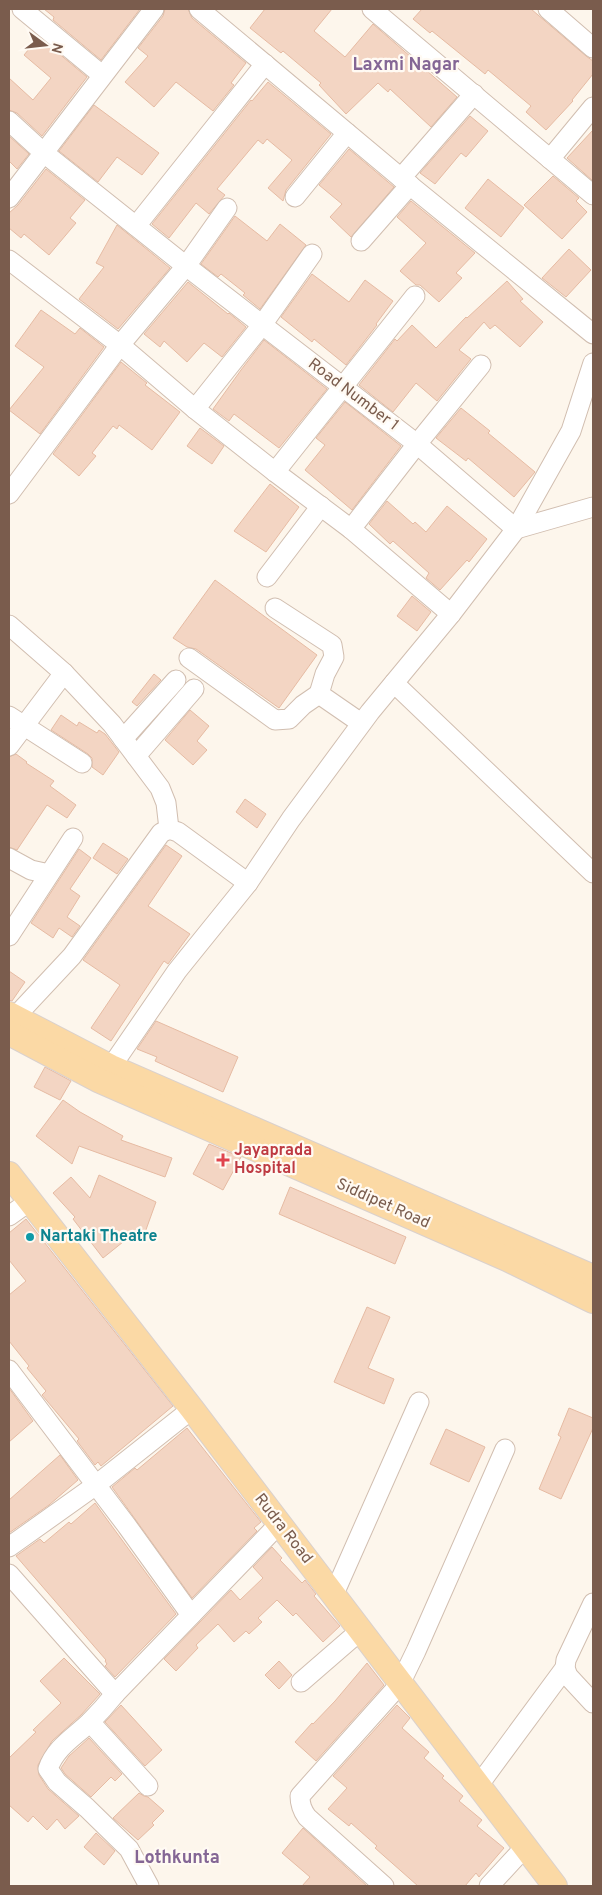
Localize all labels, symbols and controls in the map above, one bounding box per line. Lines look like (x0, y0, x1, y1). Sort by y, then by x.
north arrow (20, 20, 70, 70)
text: N (47, 41, 66, 55)
district label: Laxmi Nagar (352, 54, 460, 77)
street label: Road Number 1 (304, 354, 402, 436)
place label: Jayaprada Hospital (234, 1141, 312, 1179)
marker: Jayaprada Hospital (216, 1153, 230, 1167)
street label: Siddipet Road (333, 1174, 433, 1234)
place label: Nartaki Theatre (40, 1227, 157, 1247)
marker: Nartaki Theatre (24, 1231, 36, 1243)
street label: Rudra Road (249, 1490, 317, 1568)
district label: Lothkunta (134, 1847, 220, 1870)

